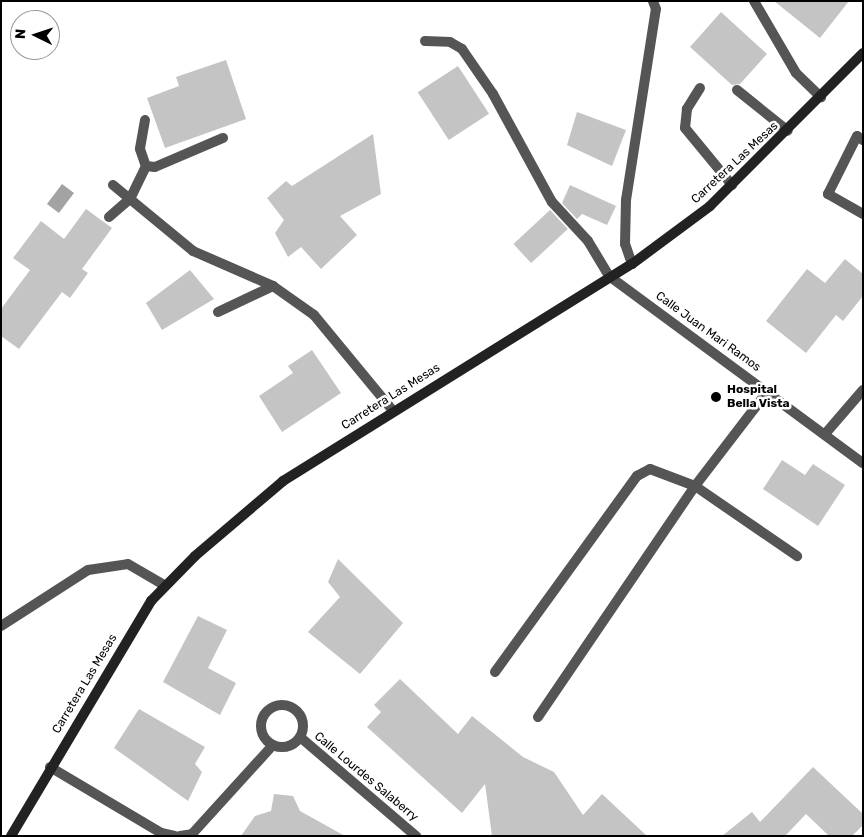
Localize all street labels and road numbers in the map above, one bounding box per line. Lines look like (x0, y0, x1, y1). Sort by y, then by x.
street label: Carretera Las Mesas (689, 119, 781, 207)
street label: Calle Juan Mari Ramos (653, 289, 763, 375)
street label: Carretera Las Mesas (339, 361, 443, 433)
street label: Carretera Las Mesas (50, 632, 120, 736)
street label: Calle Lourdes Salaberry (311, 729, 421, 825)

